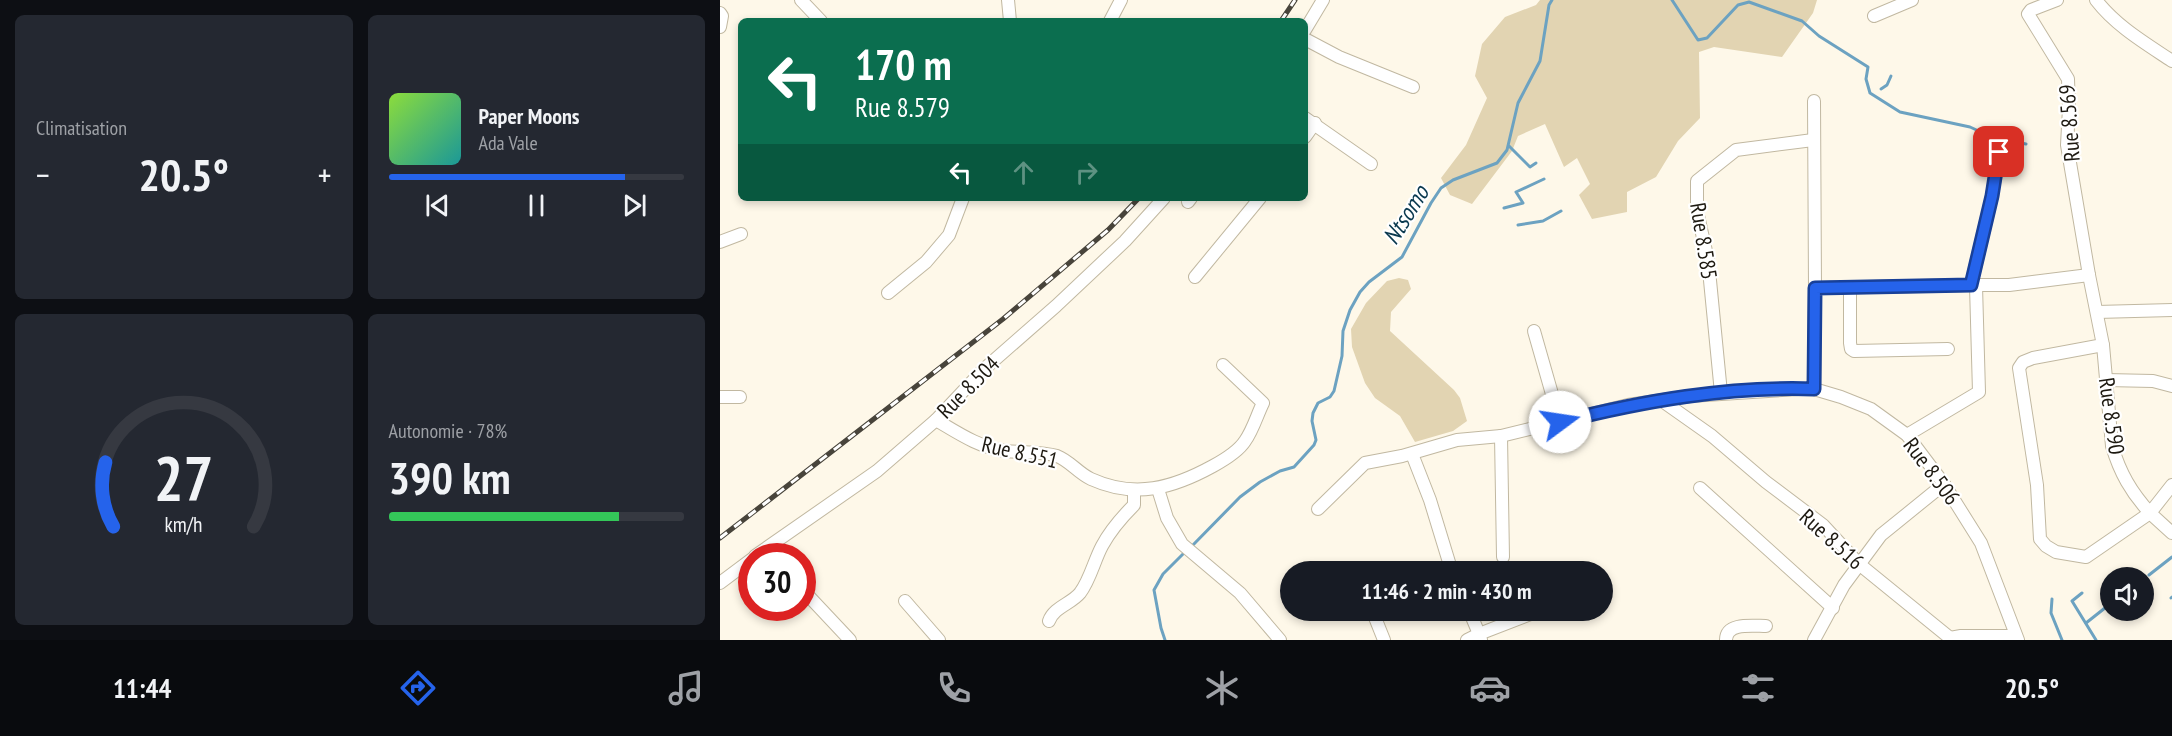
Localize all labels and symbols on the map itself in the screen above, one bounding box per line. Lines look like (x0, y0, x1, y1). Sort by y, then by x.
street label: Rue 8.569 (2052, 83, 2086, 163)
pin (1973, 126, 2024, 177)
water label: Ntsomo (1375, 178, 1437, 250)
street label: Rue 8.585 (1684, 201, 1724, 281)
street label: Rue 8.504 (931, 350, 1005, 424)
street label: Rue 8.590 (2093, 376, 2131, 456)
position arrow (1528, 390, 1592, 454)
street label: Rue 8.551 (979, 430, 1061, 474)
street label: Rue 8.506 (1898, 432, 1966, 510)
street label: Rue 8.516 (1794, 503, 1870, 575)
speed limit sign: 30 (738, 543, 816, 621)

